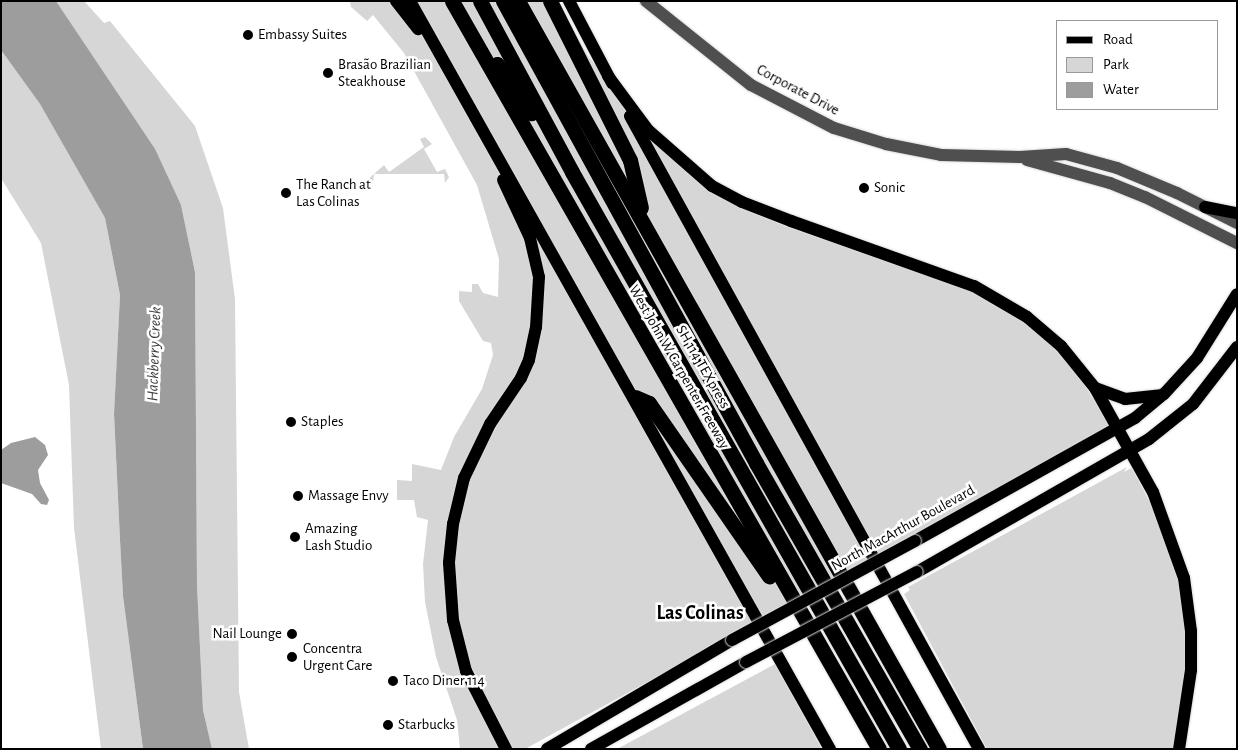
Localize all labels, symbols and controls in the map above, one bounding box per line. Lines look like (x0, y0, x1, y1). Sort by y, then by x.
legend (1056, 20, 1218, 110)
place label: Embassy Suites (258, 26, 347, 44)
marker: Embassy Suites (242, 29, 254, 41)
text: Road (1103, 32, 1133, 47)
place label: Brasão Brazilian Steakhouse (338, 55, 431, 90)
text: Park (1103, 57, 1129, 72)
street label: Corporate Drive (754, 61, 842, 119)
marker: Brasão Brazilian Steakhouse (322, 67, 334, 79)
text: Water (1103, 82, 1139, 97)
place label: The Ranch at Las Colinas (296, 175, 371, 210)
place label: Sonic (874, 179, 905, 197)
marker: Sonic (858, 182, 870, 194)
marker: The Ranch at Las Colinas (280, 187, 292, 199)
street label: West John W Carpenter Freeway (625, 282, 733, 452)
water label: Hackberry Creek (143, 306, 165, 402)
street label: SH 114 TEXpress (672, 322, 734, 412)
place label: Staples (301, 413, 344, 431)
marker: Staples (285, 416, 297, 428)
street label: North MacArthur Boulevard (828, 481, 978, 575)
place label: Massage Envy (308, 487, 389, 505)
marker: Massage Envy (292, 490, 304, 502)
place label: Amazing Lash Studio (305, 519, 372, 554)
marker: Amazing Lash Studio (289, 531, 301, 543)
district label: Las Colinas (656, 601, 744, 625)
place label: Nail Lounge (212, 625, 282, 643)
marker: Nail Lounge (286, 628, 298, 640)
place label: Concentra Urgent Care (303, 639, 372, 674)
marker: Concentra Urgent Care (285, 650, 299, 664)
place label: Taco Diner 114 (403, 672, 485, 690)
marker: Taco Diner 114 (387, 675, 399, 687)
place label: Starbucks (398, 716, 455, 734)
marker: Starbucks (382, 719, 394, 731)

